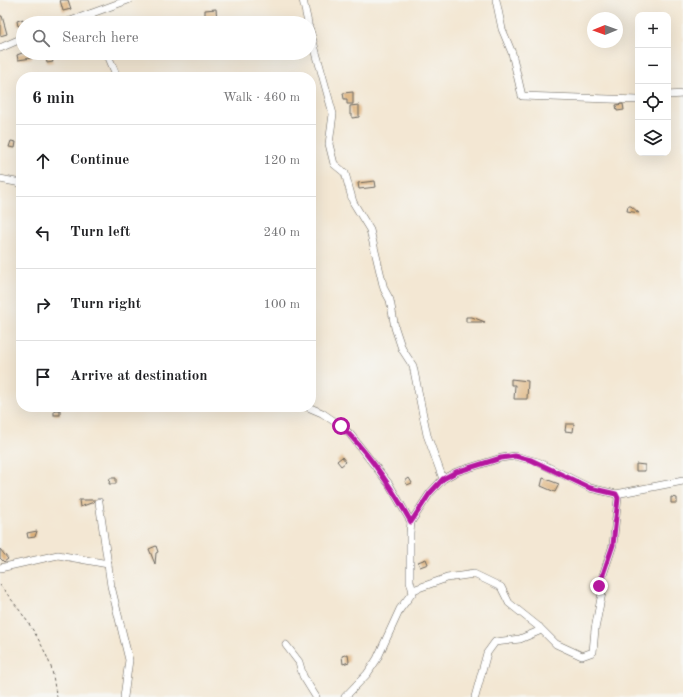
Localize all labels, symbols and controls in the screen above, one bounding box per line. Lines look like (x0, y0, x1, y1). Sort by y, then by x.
north arrow (587, 12, 623, 48)
map controls (635, 12, 671, 156)
button: + (635, 12, 671, 48)
search box (16, 16, 316, 60)
icon: search (30, 27, 52, 49)
text: Search here (62, 31, 139, 46)
button: − (635, 48, 671, 84)
button: locate (635, 84, 671, 120)
text: 6 min (32, 90, 75, 107)
text: Walk · 460 m (223, 91, 300, 104)
button: layers (635, 120, 671, 156)
icon: ahead (32, 150, 54, 172)
text: Continue (70, 153, 129, 168)
text: 120 m (263, 154, 300, 167)
icon: left (32, 222, 54, 244)
text: Turn left (70, 225, 130, 240)
text: 240 m (263, 226, 300, 239)
icon: right (32, 294, 54, 316)
text: Turn right (70, 297, 141, 312)
text: 100 m (263, 298, 300, 311)
icon: arrive (32, 366, 54, 388)
text: Arrive at destination (70, 369, 208, 384)
route start (332, 417, 350, 435)
route end (590, 577, 608, 595)

